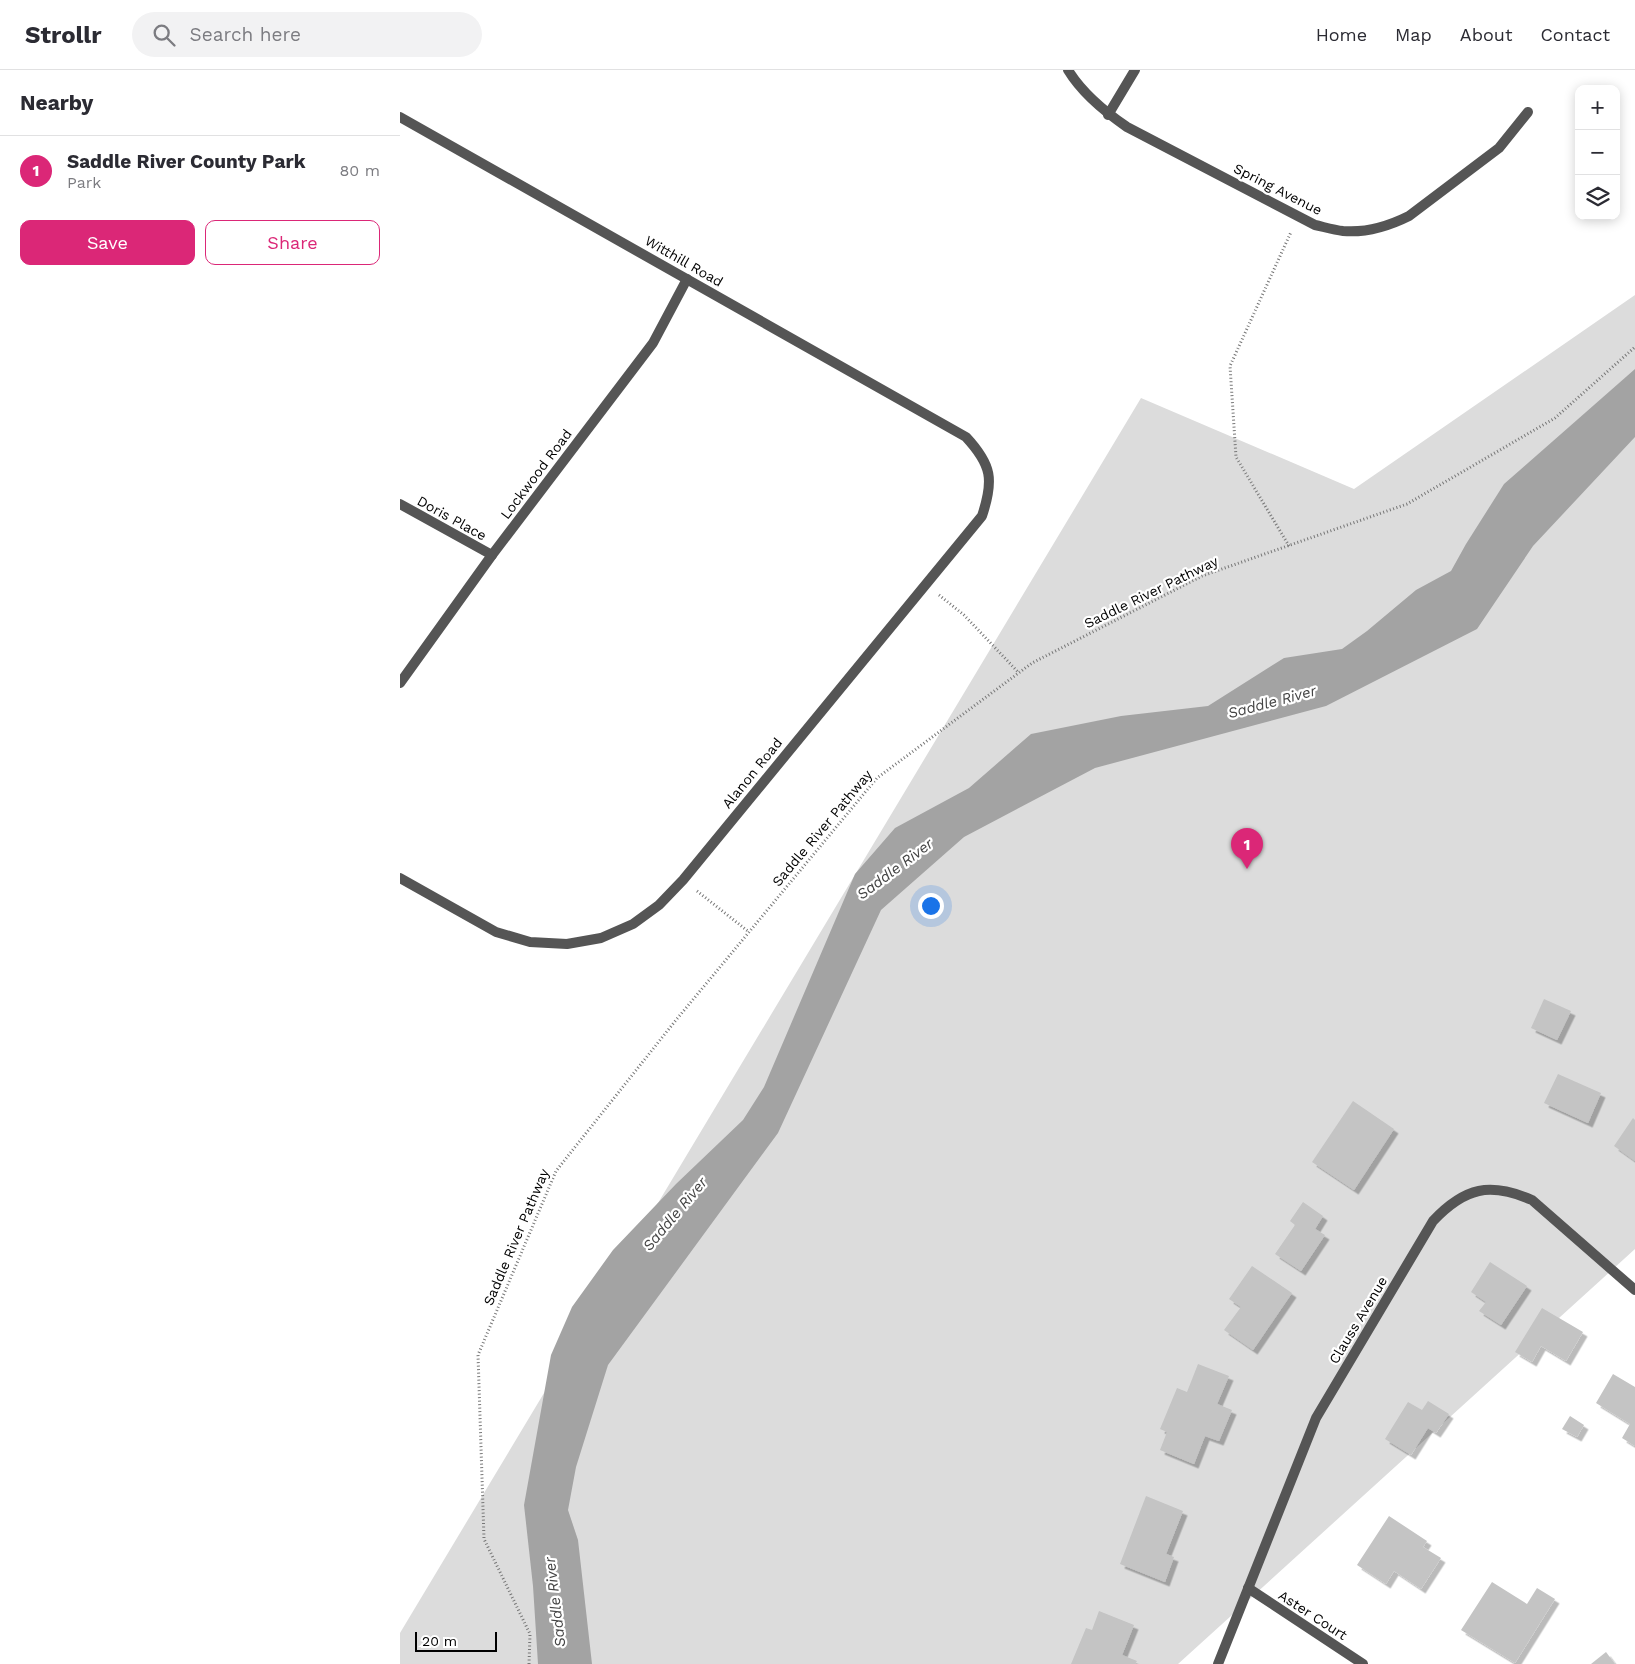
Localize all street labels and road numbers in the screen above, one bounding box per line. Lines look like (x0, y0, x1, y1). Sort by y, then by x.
street label: Spring Avenue (1231, 160, 1325, 218)
street label: Witthill Road (642, 232, 726, 290)
street label: Lockwood Road (497, 426, 575, 522)
street label: Doris Place (415, 492, 489, 544)
street label: Saddle River Pathway (1082, 552, 1221, 631)
street label: Alanon Road (719, 734, 785, 812)
street label: Saddle River Pathway (769, 766, 876, 889)
street label: Saddle River Pathway (480, 1166, 552, 1308)
street label: Clauss Avenue (1326, 1273, 1390, 1367)
street label: Aster Court (1276, 1587, 1350, 1643)

